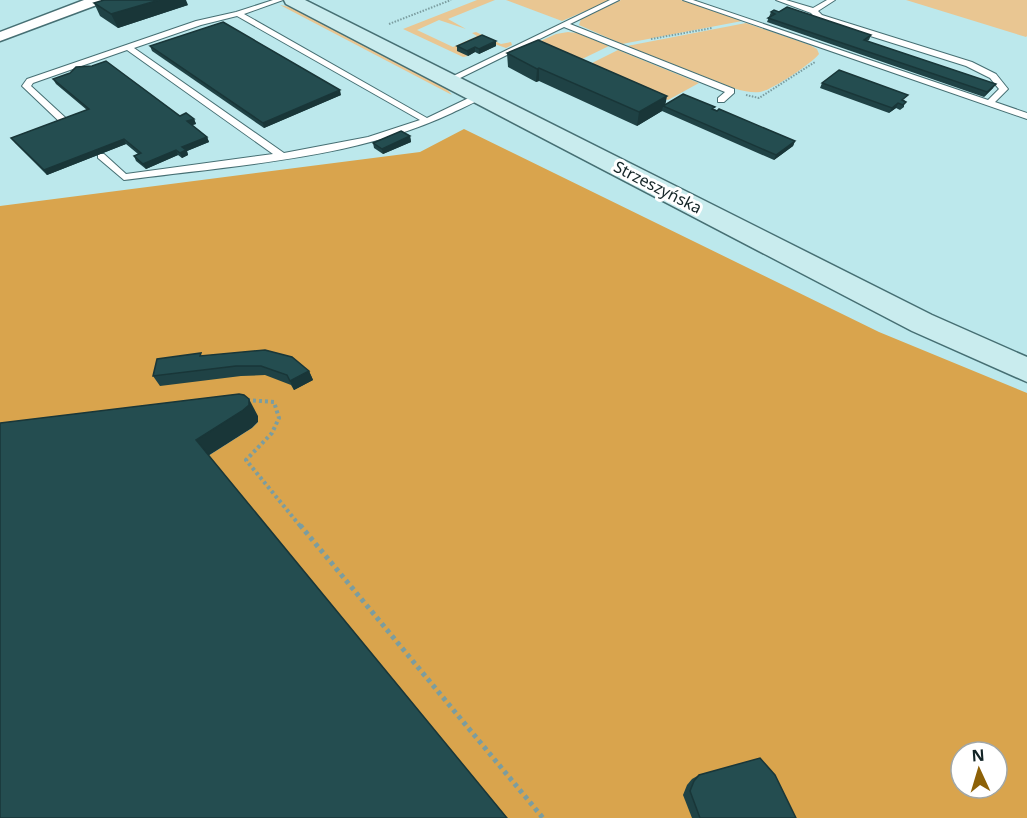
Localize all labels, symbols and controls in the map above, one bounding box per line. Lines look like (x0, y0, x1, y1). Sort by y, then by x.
street label: Strzeszyńska (610, 155, 706, 219)
north arrow (949, 740, 1009, 800)
text: N (971, 744, 985, 766)

